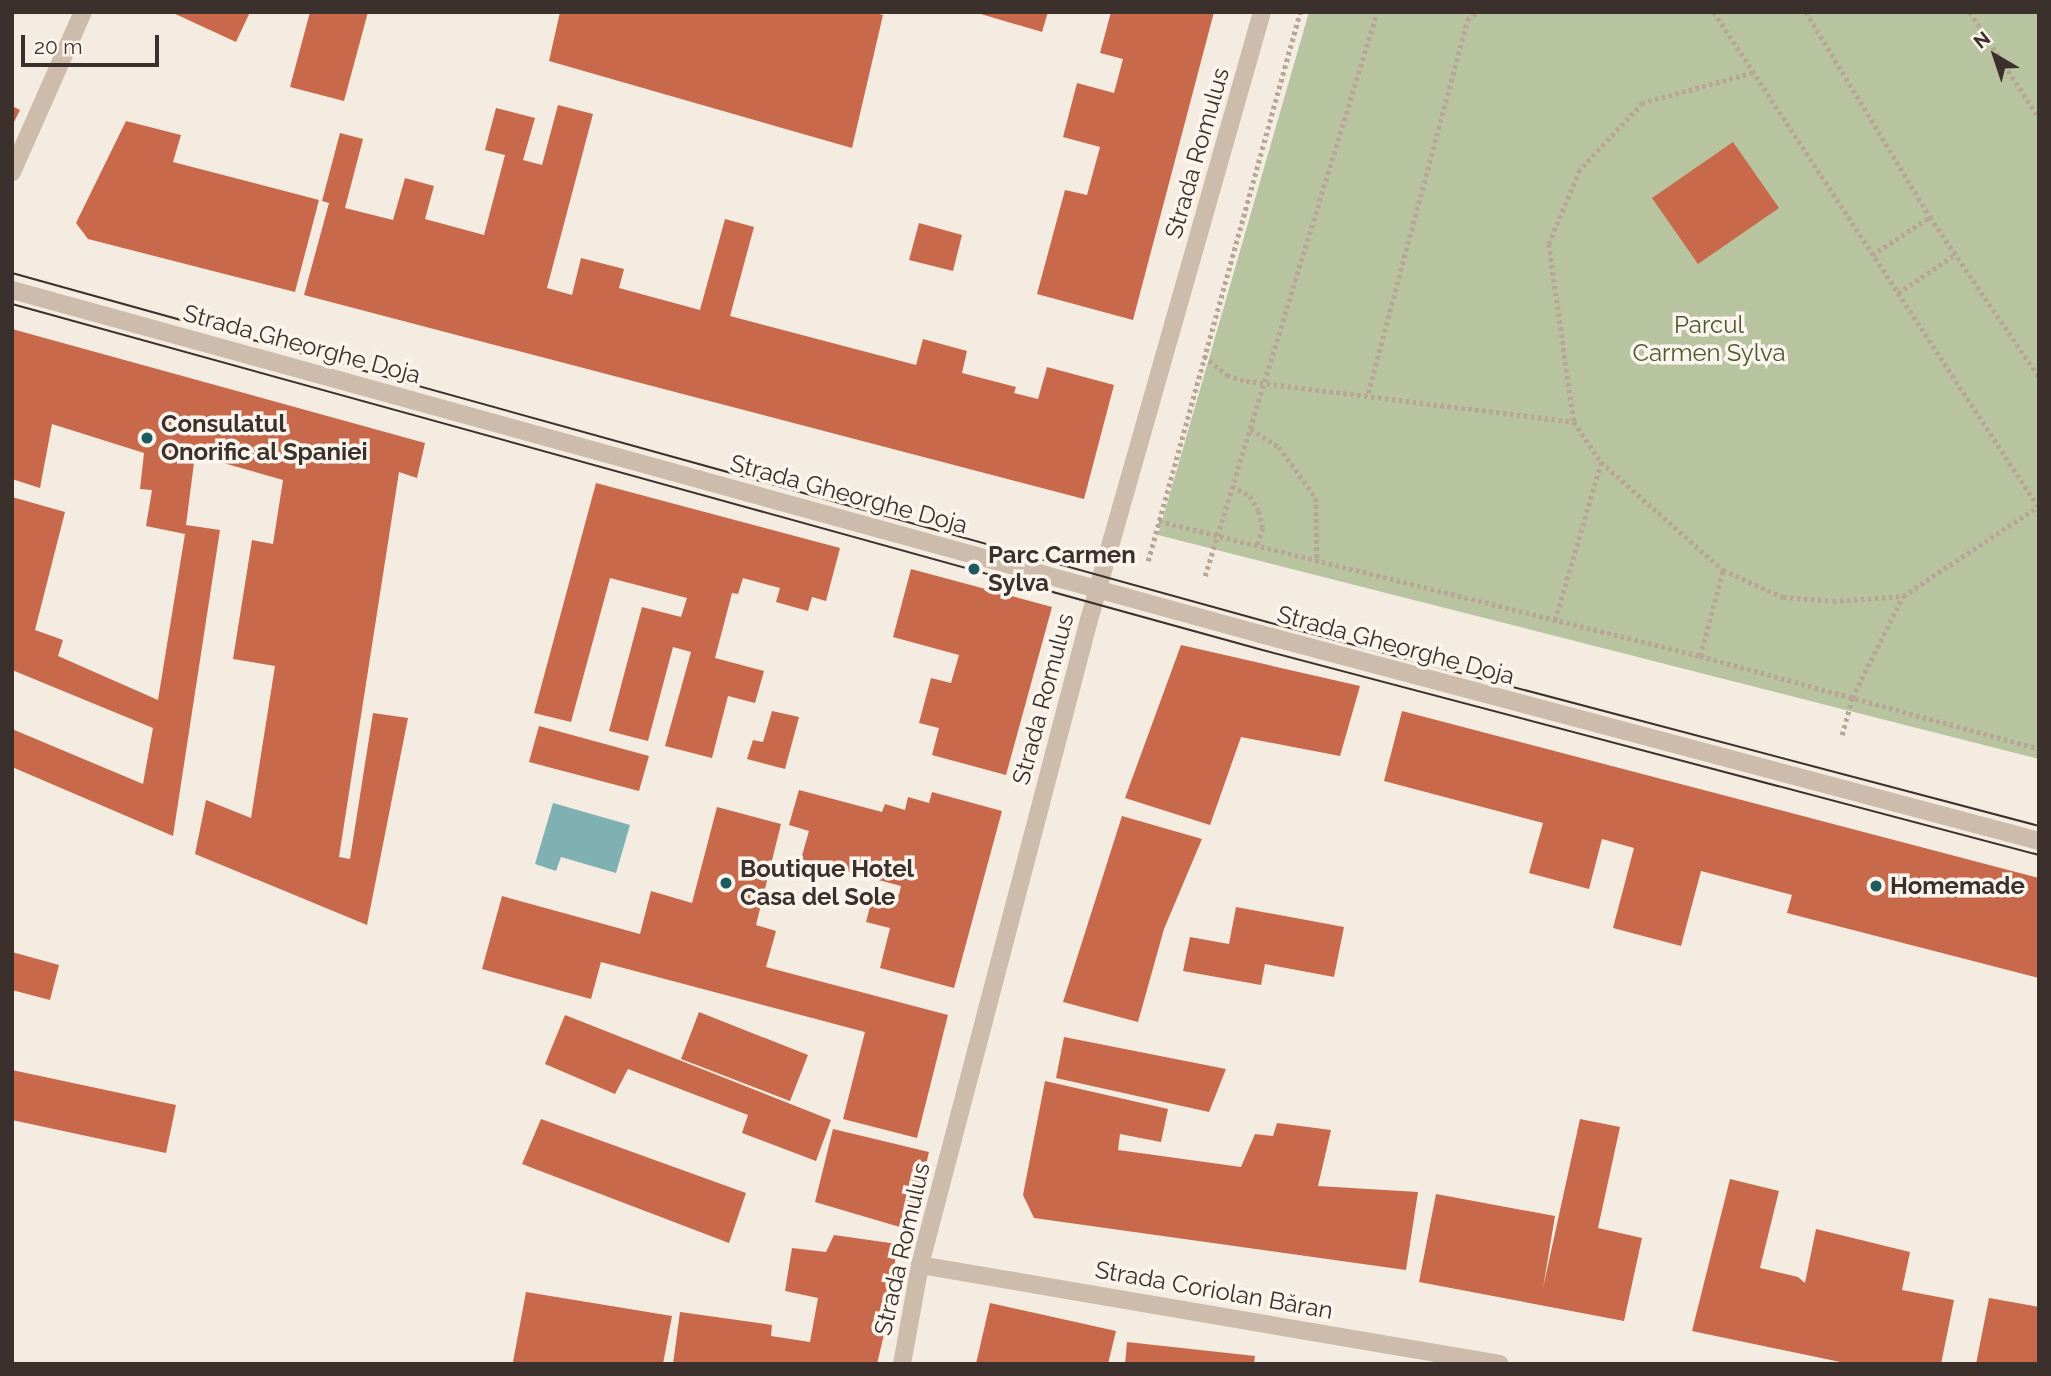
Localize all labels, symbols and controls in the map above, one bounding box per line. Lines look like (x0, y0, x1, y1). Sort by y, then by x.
scale bar (24, 21, 163, 65)
north arrow (1960, 21, 2030, 91)
text: N (1969, 27, 1994, 53)
text: 20 m (34, 34, 82, 59)
street label: Strada Romulus (1159, 64, 1235, 242)
street label: Strada Gheorghe Doja (180, 298, 424, 390)
park label: Parcul Carmen Sylva (1632, 311, 1786, 367)
place label: Consulatul Onorific al Spaniei (161, 410, 368, 466)
marker: Consulatul Onorific al Spaniei (139, 430, 155, 446)
street label: Strada Gheorghe Doja (727, 448, 971, 540)
place label: Parc Carmen Sylva (988, 541, 1136, 597)
marker: Parc Carmen Sylva (966, 561, 982, 577)
street label: Strada Gheorghe Doja (1274, 599, 1518, 691)
street label: Strada Romulus (1006, 610, 1080, 788)
place label: Boutique Hotel Casa del Sole (740, 855, 914, 911)
place label: Homemade (1890, 872, 2025, 900)
marker: Boutique Hotel Casa del Sole (718, 875, 734, 891)
marker: Homemade (1868, 878, 1884, 894)
street label: Strada Romulus (868, 1160, 936, 1338)
street label: Strada Coriolan Băran (1093, 1255, 1335, 1325)

